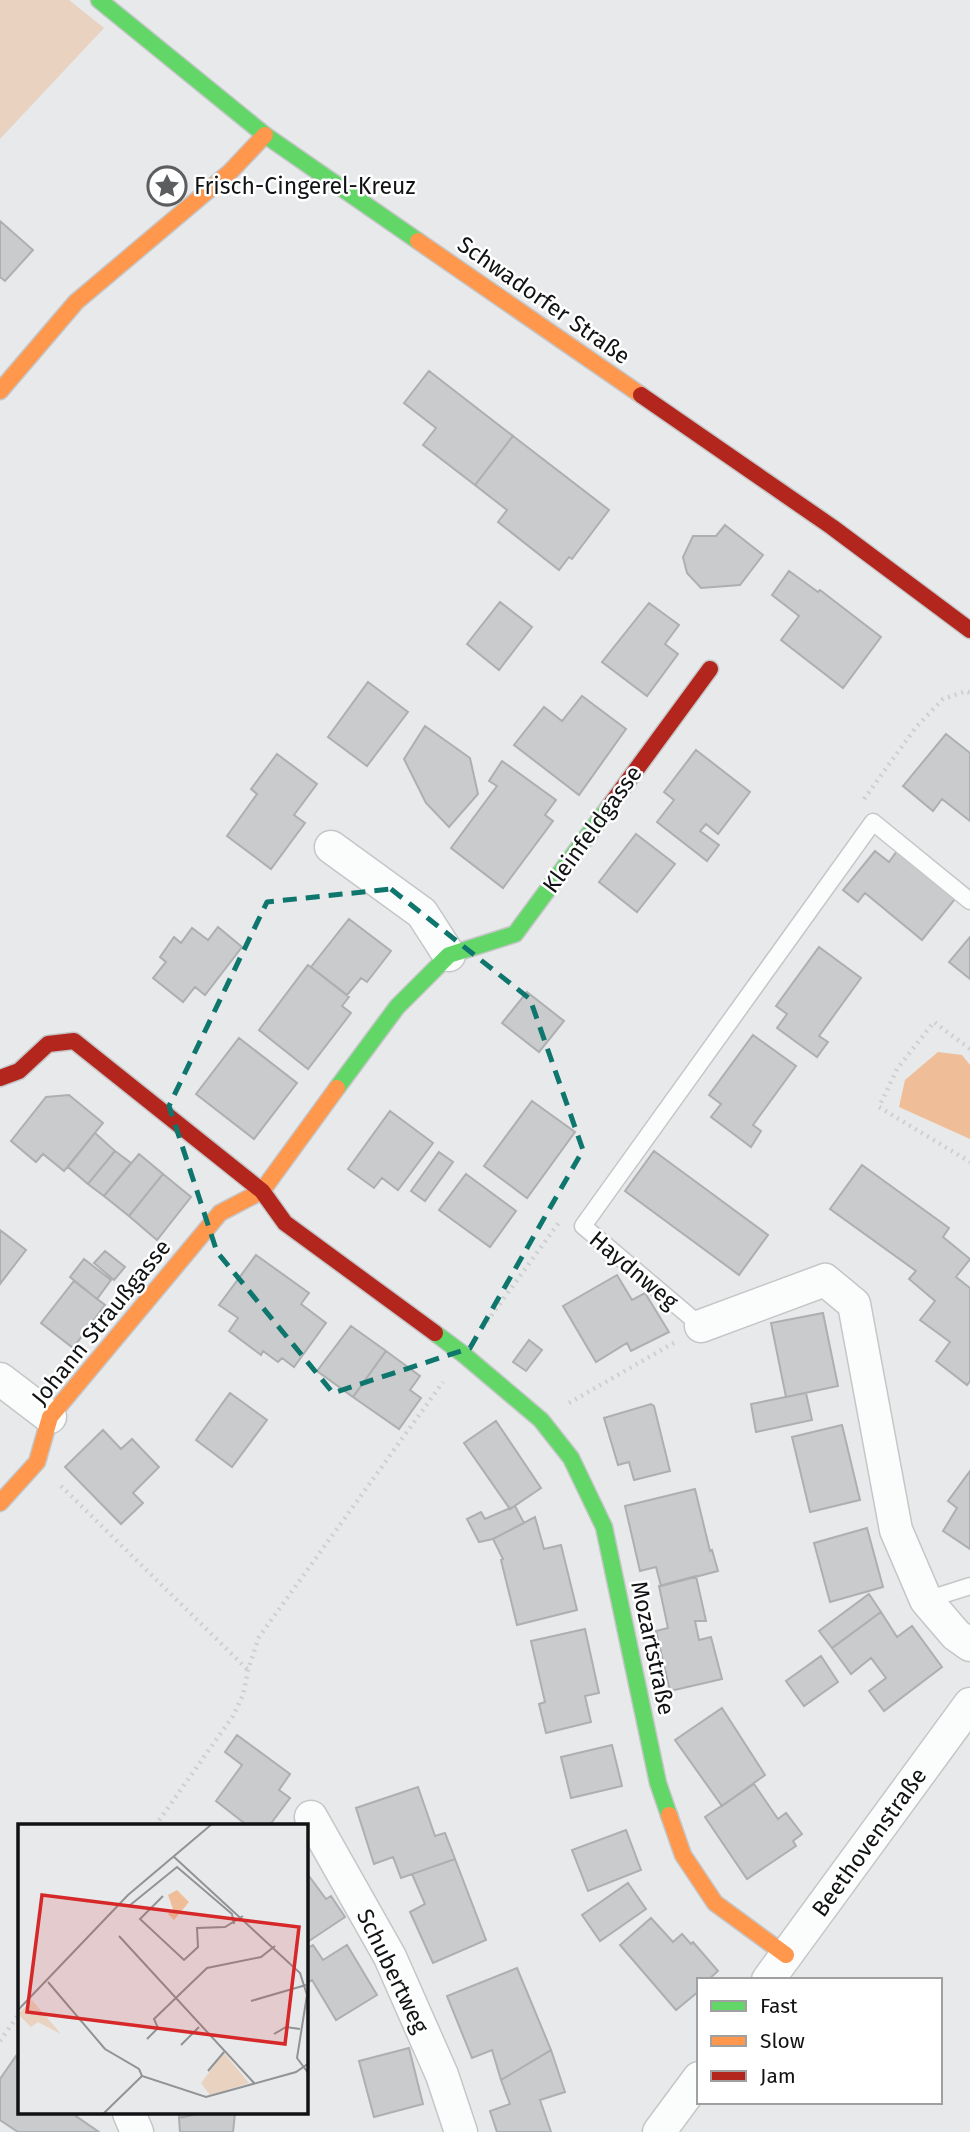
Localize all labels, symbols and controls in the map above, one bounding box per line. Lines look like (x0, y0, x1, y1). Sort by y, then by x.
place icon: Frisch-Cingerel-Kreuz (146, 165, 188, 207)
place label: Frisch-Cingerel-Kreuz (194, 172, 416, 200)
street label: Schwadorfer Straße (452, 230, 636, 370)
street label: Kleinfeldgasse (536, 760, 648, 898)
street label: Haydnweg (584, 1225, 684, 1315)
street label: Johann Straußgasse (26, 1233, 176, 1411)
street label: Mozartstraße (625, 1578, 681, 1718)
street label: Beethovenstraße (806, 1762, 932, 1922)
inset map (18, 1824, 308, 2114)
street label: Schubertweg (351, 1904, 435, 2038)
legend (697, 1978, 942, 2104)
text: Fast (760, 1993, 798, 2019)
text: Slow (760, 2028, 805, 2054)
text: Jam (760, 2063, 796, 2089)

